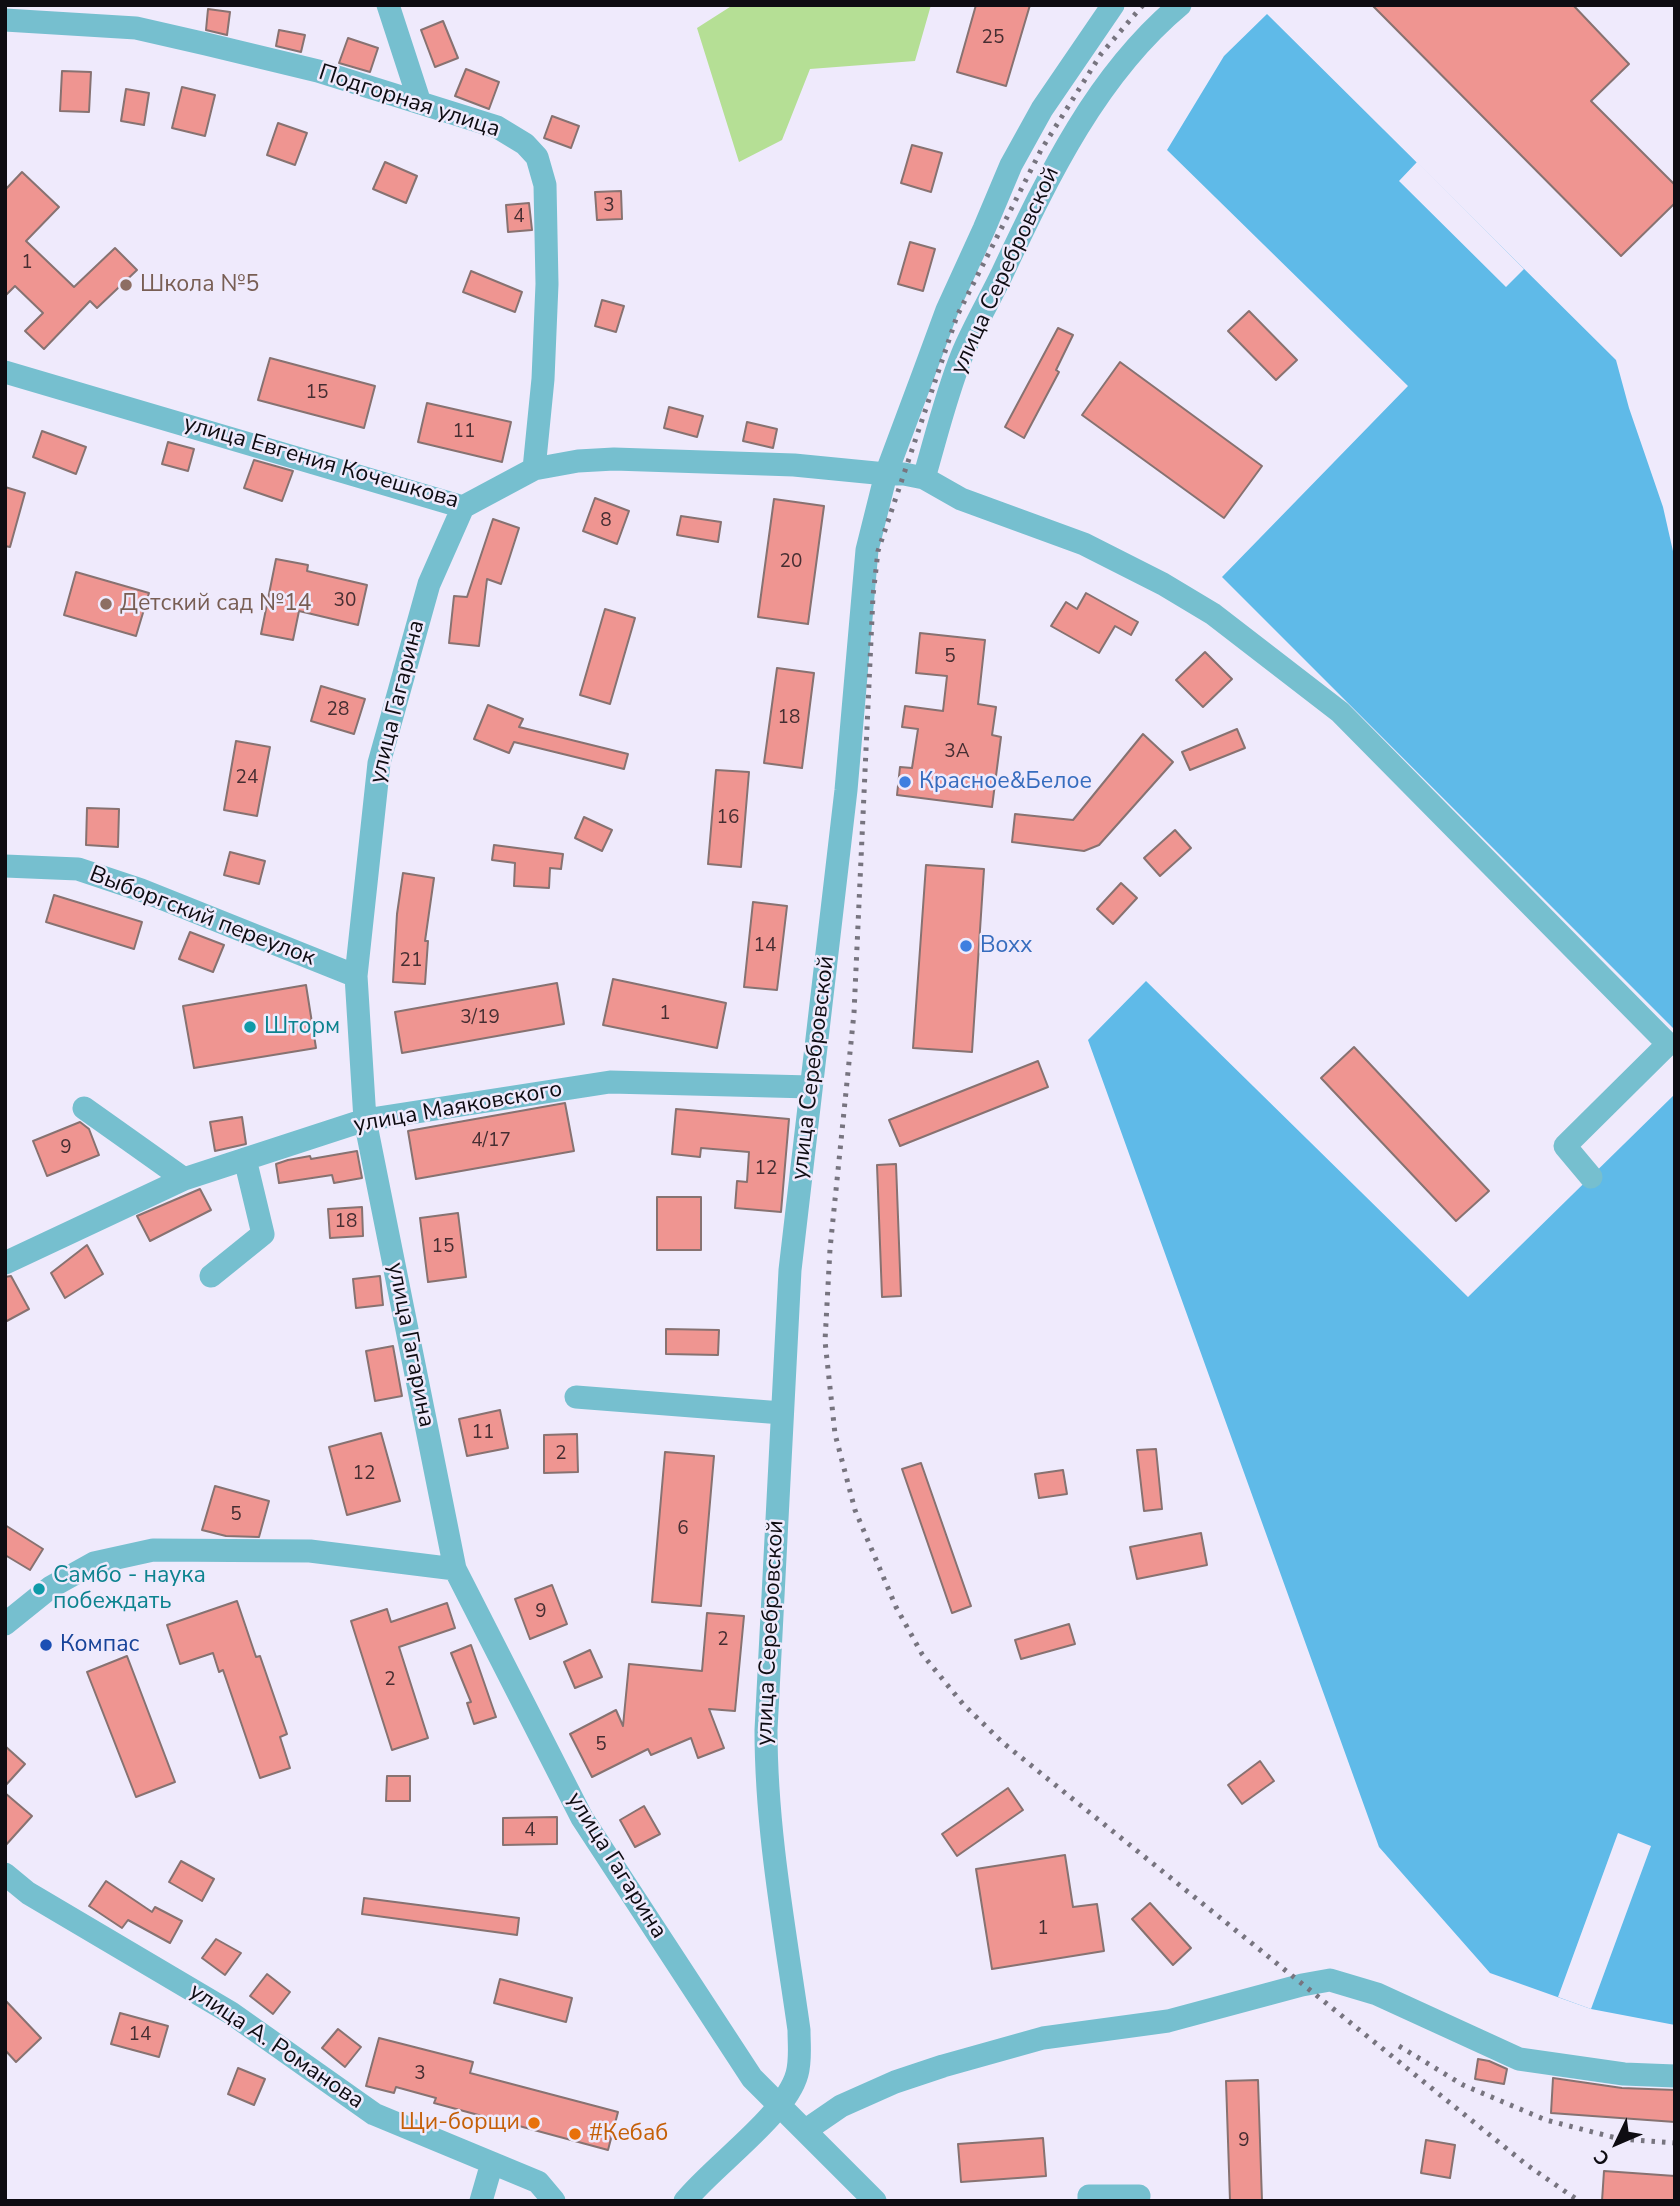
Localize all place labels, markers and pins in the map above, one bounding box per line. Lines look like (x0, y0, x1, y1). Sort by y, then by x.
place label: Школа №5 (140, 271, 259, 299)
marker: Школа №5 (118, 277, 134, 293)
place label: Детский сад №14 (120, 590, 312, 618)
marker: Детский сад №14 (98, 596, 114, 612)
place label: Красное&Белое (919, 768, 1092, 796)
marker: Красное&Белое (897, 774, 913, 790)
place label: Boxx (980, 932, 1032, 960)
marker: Boxx (958, 938, 974, 954)
place label: Шторм (264, 1013, 340, 1041)
marker: Шторм (242, 1019, 258, 1035)
place label: Самбо - наука побеждать (53, 1562, 206, 1616)
marker: Самбо - наука побеждать (31, 1581, 47, 1597)
place label: Компас (60, 1631, 139, 1659)
marker: Компас (38, 1637, 54, 1653)
place label: Щи-борщи (400, 2109, 520, 2137)
marker: Щи-борщи (526, 2115, 542, 2131)
place label: #Кебаб (589, 2120, 668, 2148)
marker: #Кебаб (567, 2126, 583, 2142)

